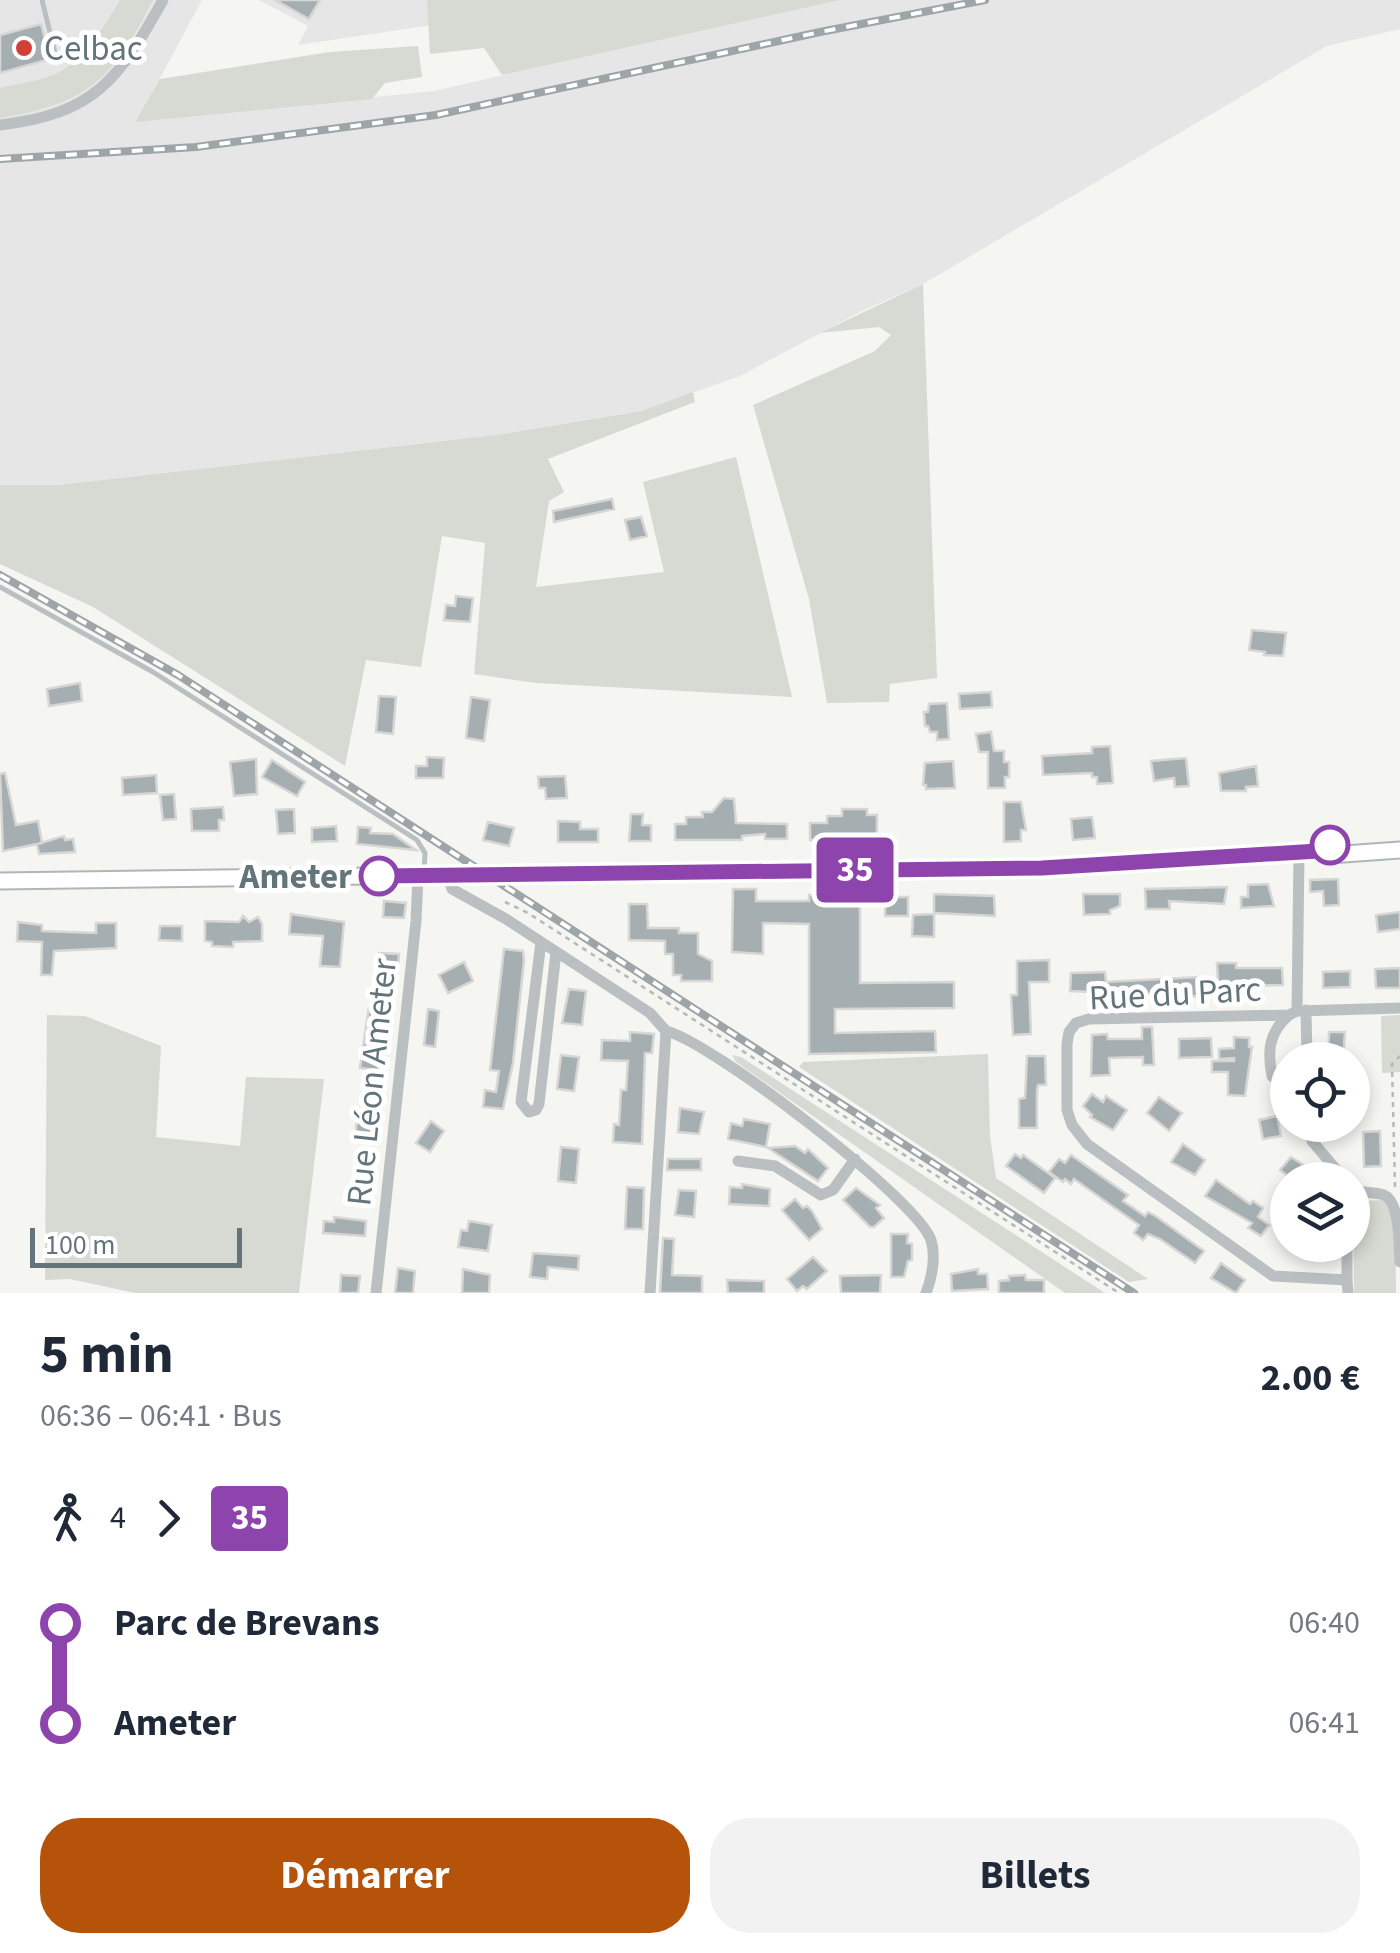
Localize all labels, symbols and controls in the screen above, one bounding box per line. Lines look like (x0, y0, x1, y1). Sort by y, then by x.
place label: Celbac (44, 24, 143, 74)
marker: Celbac (13, 37, 35, 59)
unlabelled marker (1311, 826, 1349, 864)
line badge: 35 (810, 838, 900, 902)
text: 35 (837, 845, 873, 895)
place label: Ameter (238, 852, 352, 902)
marker: Ameter (360, 857, 398, 895)
street label: Rue Léon Ameter (334, 955, 410, 1208)
street label: Rue du Parc (1088, 965, 1263, 1023)
map controls (1270, 1042, 1370, 1262)
button: locate (1270, 1042, 1370, 1142)
button: layers (1270, 1162, 1370, 1262)
scale bar (30, 1223, 242, 1268)
text: 100 m (45, 1225, 116, 1265)
text: 5 min (40, 1316, 174, 1394)
text: 2.00 € (1261, 1351, 1360, 1405)
text: 06:36 – 06:41 · Bus (40, 1393, 282, 1439)
icon: walk (40, 1491, 95, 1546)
icon: forward (141, 1491, 196, 1546)
text: 35 (231, 1493, 268, 1543)
text: 4 (110, 1495, 126, 1541)
text: Parc de Brevans (114, 1596, 380, 1650)
text: 06:40 (1288, 1600, 1360, 1646)
text: Ameter (114, 1696, 236, 1750)
text: 06:41 (1288, 1700, 1360, 1746)
button: Démarrer (40, 1818, 690, 1933)
button: Billets (710, 1818, 1360, 1933)

